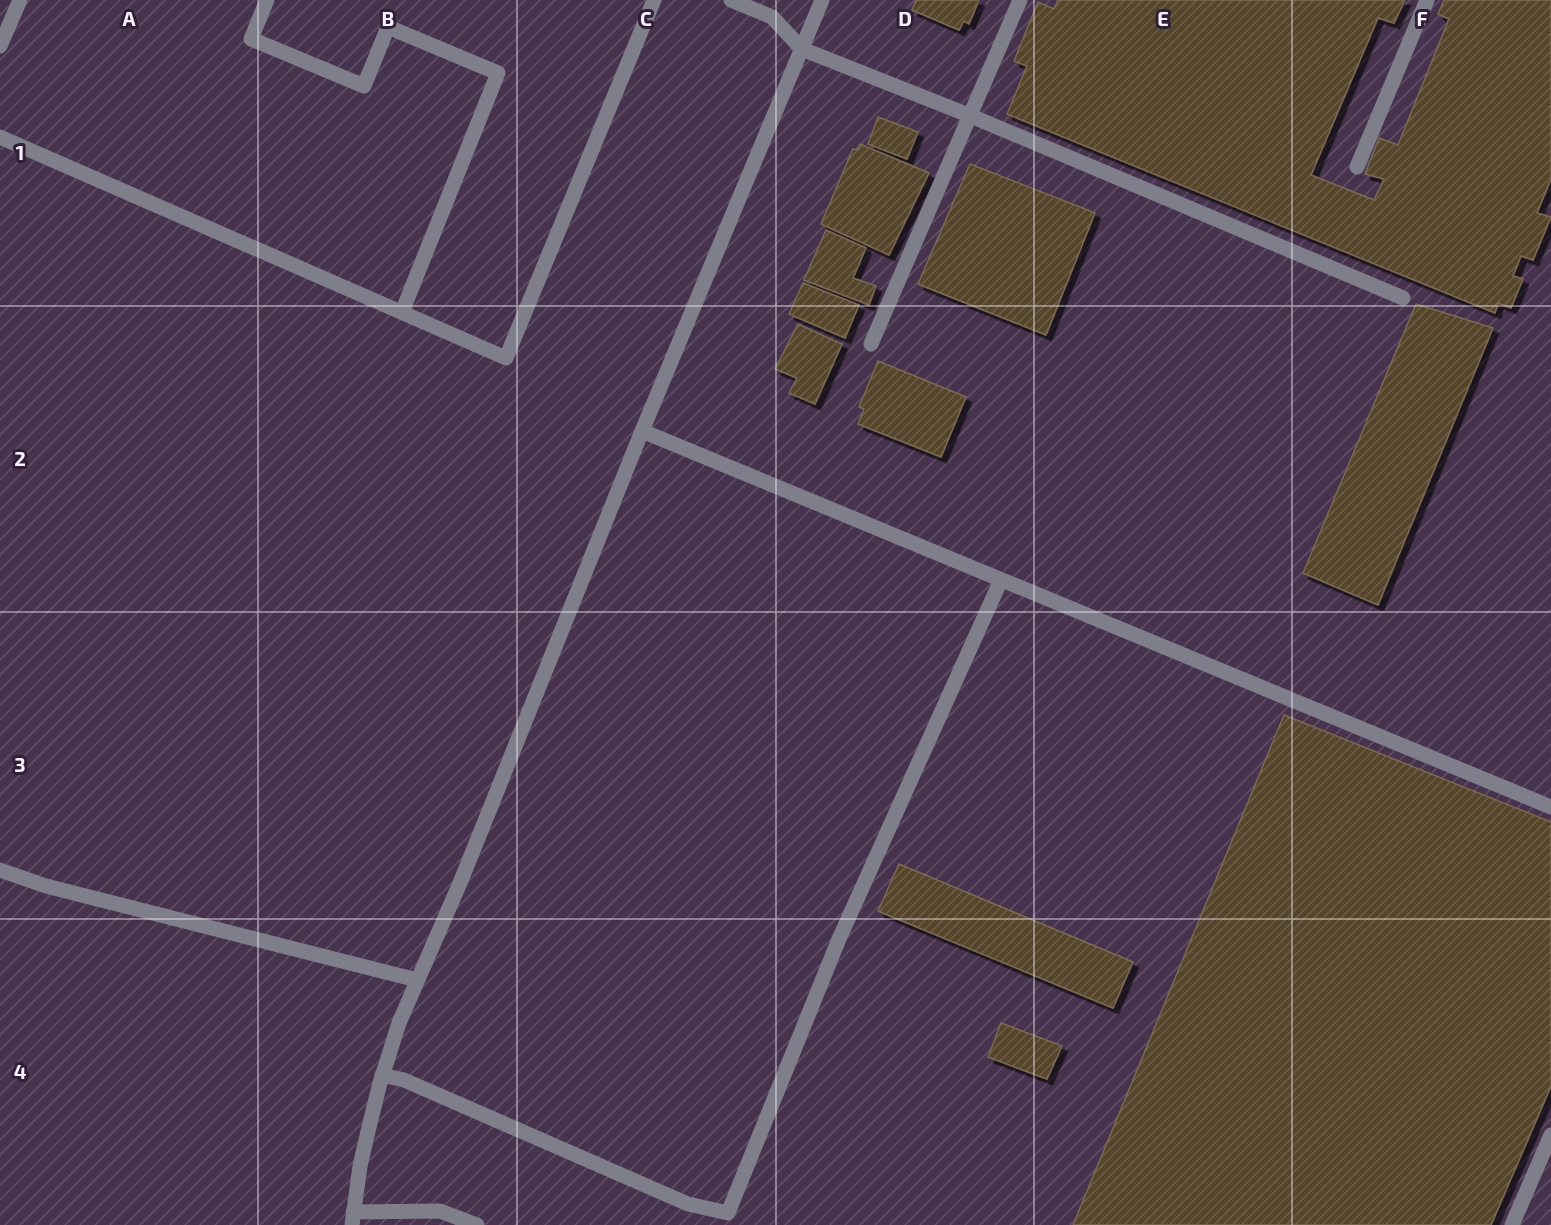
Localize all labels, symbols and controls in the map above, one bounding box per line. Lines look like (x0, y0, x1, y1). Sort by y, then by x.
text: A (122, 6, 136, 30)
text: B (382, 6, 394, 30)
text: C (640, 6, 652, 30)
text: D (898, 6, 912, 30)
text: E (1157, 6, 1169, 30)
text: F (1416, 6, 1428, 30)
text: 1 (16, 140, 24, 164)
text: 2 (14, 446, 26, 470)
text: 3 (14, 752, 26, 776)
text: 4 (14, 1059, 27, 1083)

